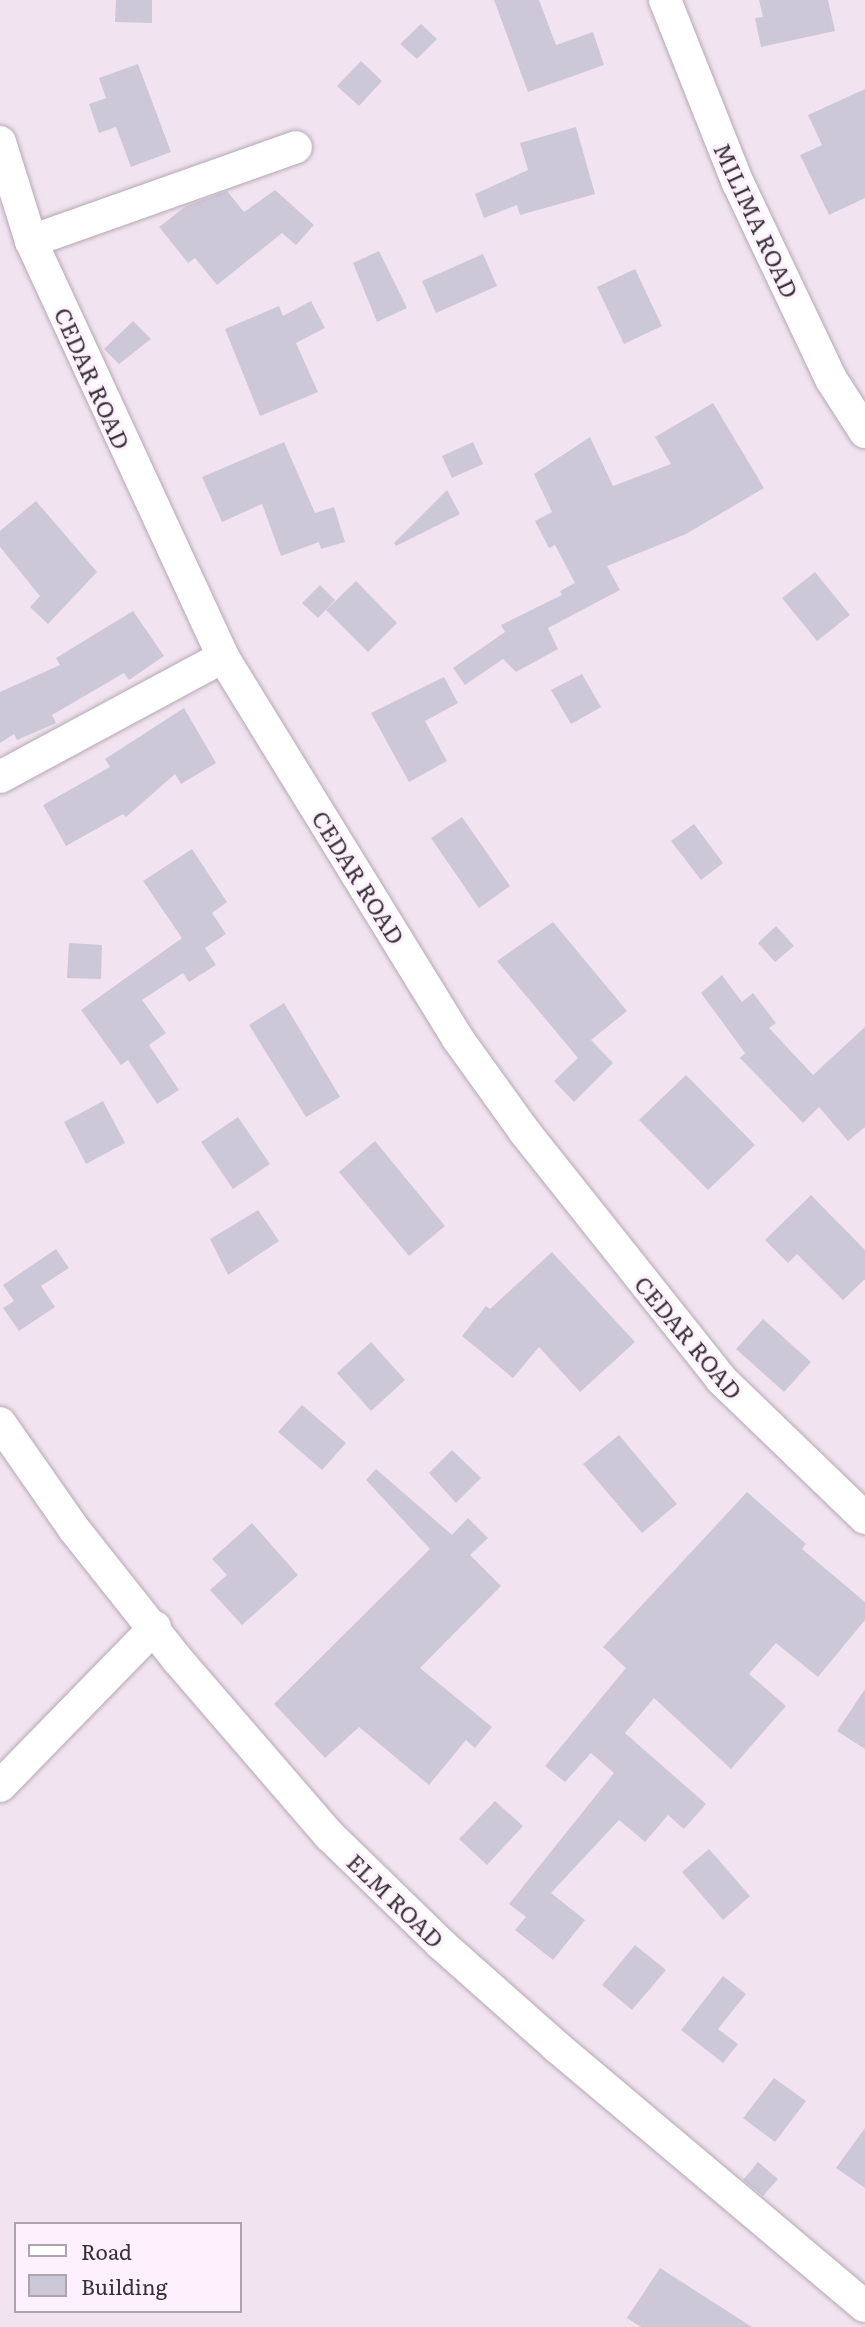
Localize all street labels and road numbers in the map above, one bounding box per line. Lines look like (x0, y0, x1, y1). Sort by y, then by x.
street label: MILIMA ROAD (709, 138, 805, 302)
street label: CEDAR ROAD (49, 303, 137, 453)
street label: CEDAR ROAD (307, 805, 411, 949)
street label: CEDAR ROAD (630, 1270, 748, 1404)
street label: ELM ROAD (342, 1847, 450, 1953)

